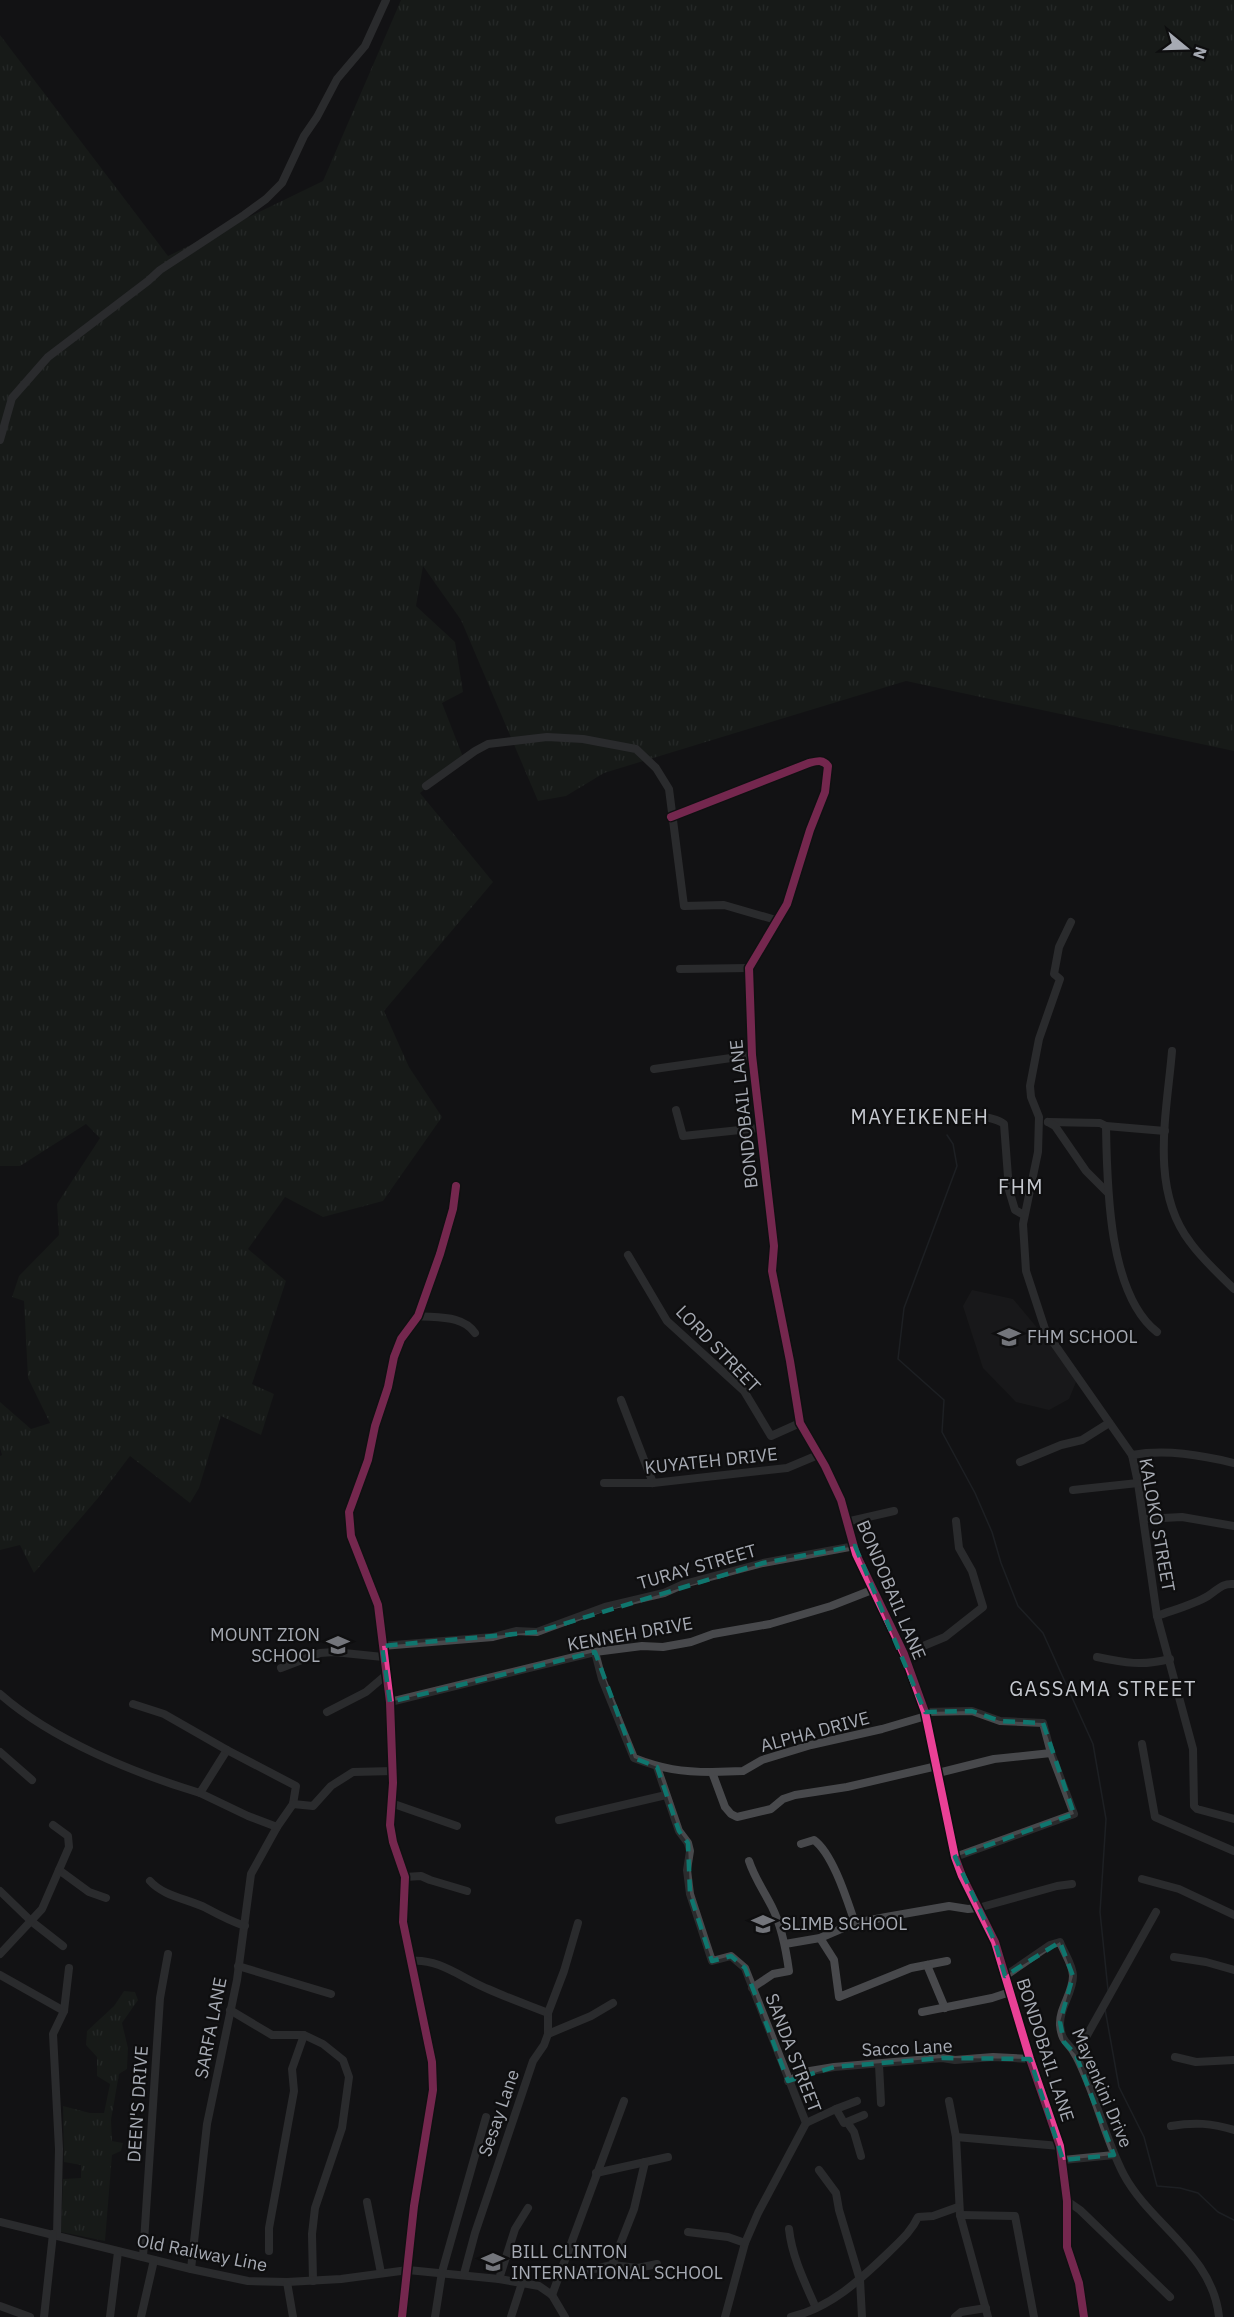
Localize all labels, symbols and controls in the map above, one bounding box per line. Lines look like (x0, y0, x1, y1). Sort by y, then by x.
north arrow (1156, 18, 1216, 78)
text: N (1189, 44, 1212, 62)
street label: BONDOBAIL LANE (724, 1038, 763, 1190)
district label: MAYEIKENEH (851, 1103, 989, 1130)
district label: FHM (998, 1173, 1044, 1200)
street label: LORD STREET (671, 1300, 766, 1397)
school or university icon: FHM SCHOOL (996, 1324, 1022, 1350)
place label: FHM SCHOOL (1027, 1325, 1138, 1348)
street label: KUYATEH DRIVE (643, 1442, 779, 1479)
street label: KALOKO STREET (1134, 1456, 1181, 1594)
street label: BONDOBAIL LANE (852, 1516, 931, 1663)
street label: TURAY STREET (635, 1539, 759, 1595)
street label: KENNEH DRIVE (565, 1611, 694, 1656)
place label: MOUNT ZION SCHOOL (210, 1623, 320, 1667)
school or university icon: MOUNT ZION SCHOOL (325, 1632, 351, 1658)
district label: GASSAMA STREET (1009, 1675, 1197, 1702)
street label: ALPHA DRIVE (758, 1706, 872, 1757)
school or university icon: SLIMB SCHOOL (750, 1911, 776, 1937)
place label: SLIMB SCHOOL (781, 1912, 907, 1935)
street label: SARFA LANE (189, 1975, 232, 2081)
street label: BONDOBAIL LANE (1011, 1975, 1080, 2125)
street label: SANDA STREET (760, 1990, 827, 2116)
street label: Mayenkini Drive (1067, 2024, 1138, 2151)
street label: Sacco Lane (861, 2034, 953, 2061)
street label: DEEN'S DRIVE (122, 2045, 153, 2163)
street label: Sesay Lane (473, 2066, 524, 2159)
street label: Old Railway Line (135, 2229, 269, 2276)
place label: BILL CLINTON INTERNATIONAL SCHOOL (511, 2240, 723, 2284)
school or university icon: BILL CLINTON INTERNATIONAL SCHOOL (480, 2249, 506, 2275)

